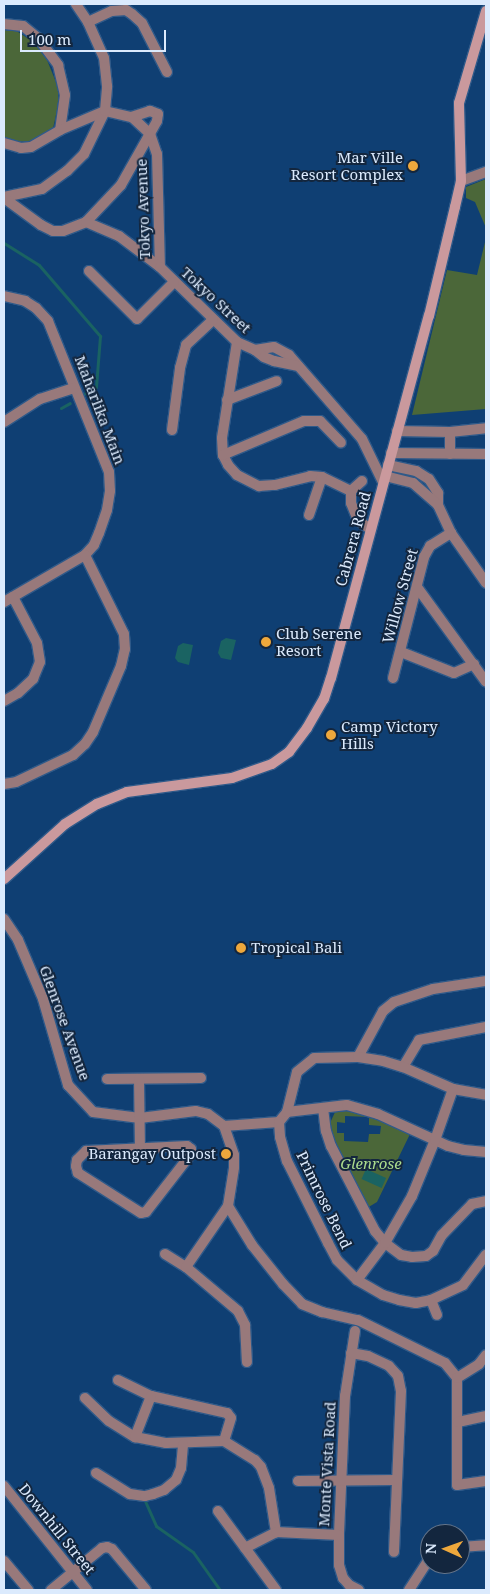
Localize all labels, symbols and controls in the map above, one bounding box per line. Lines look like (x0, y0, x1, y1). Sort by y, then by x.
scale bar (22, 20, 169, 52)
text: 100 m (28, 29, 71, 49)
place label: Mar Ville Resort Complex (291, 148, 403, 183)
street label: Tokyo Avenue (132, 158, 154, 260)
marker: Mar Ville Resort Complex (407, 160, 419, 172)
street label: Tokyo Street (177, 263, 255, 337)
street label: Maharlika Main (71, 353, 129, 467)
street label: Cabrera Road (332, 490, 374, 588)
street label: Willow Street (379, 547, 421, 645)
place label: Club Serene Resort (276, 624, 361, 659)
marker: Club Serene Resort (260, 636, 272, 648)
place label: Camp Victory Hills (341, 717, 438, 752)
marker: Camp Victory Hills (325, 729, 337, 741)
place label: Tropical Bali (251, 939, 342, 957)
marker: Tropical Bali (235, 942, 247, 954)
street label: Glenrose Avenue (36, 963, 94, 1083)
place label: Barangay Outpost (88, 1145, 216, 1163)
marker: Barangay Outpost (220, 1148, 232, 1160)
street label: Primrose Bend (293, 1148, 355, 1252)
park label: Glenrose (340, 1155, 402, 1173)
street label: Monte Vista Road (315, 1401, 339, 1527)
street label: Downhill Street (15, 1480, 99, 1578)
north arrow (420, 1524, 470, 1574)
text: N (421, 1543, 440, 1554)

